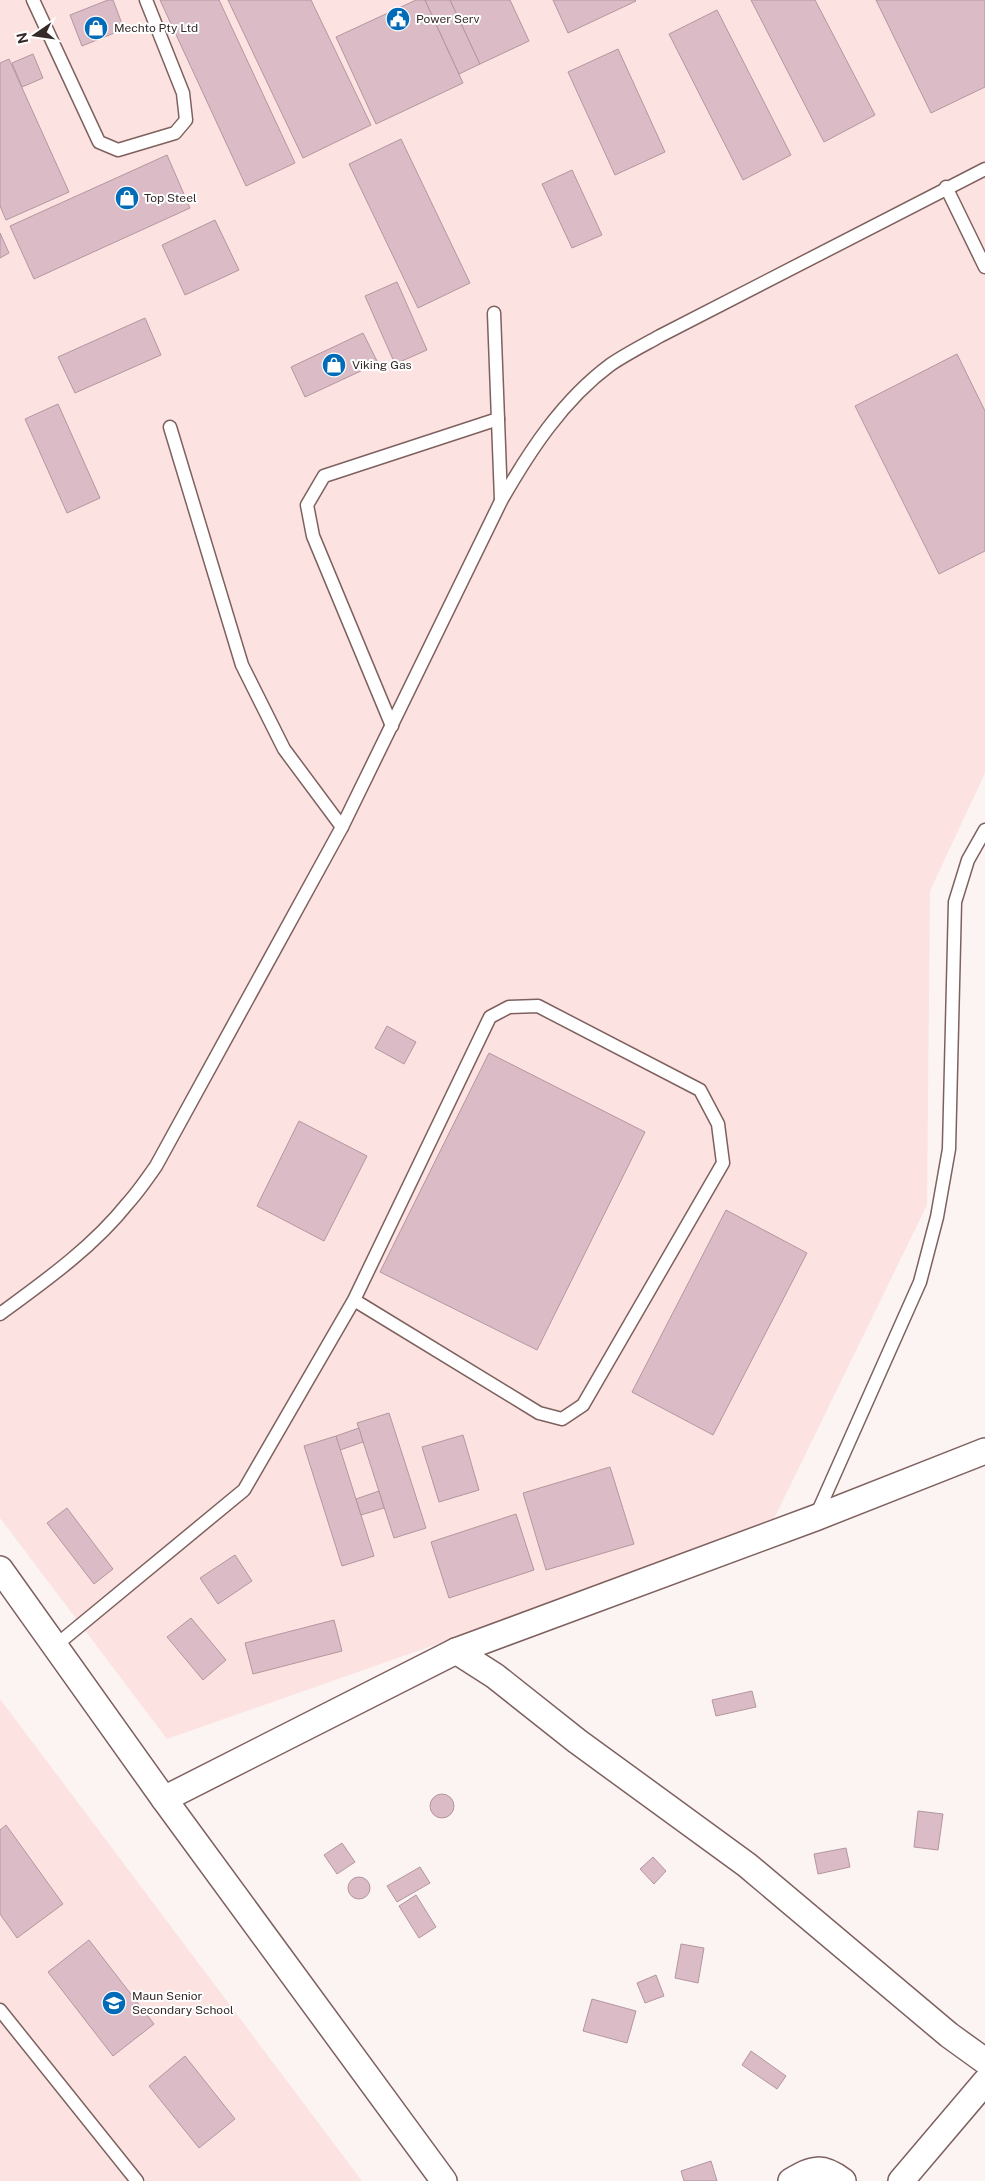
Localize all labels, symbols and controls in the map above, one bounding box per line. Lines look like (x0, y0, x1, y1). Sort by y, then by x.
public building icon: Power Serv (385, 6, 411, 32)
north arrow (10, 10, 60, 60)
place label: Power Serv (416, 12, 480, 26)
shop icon: Mechto Pty Ltd (83, 15, 109, 41)
place label: Mechto Pty Ltd (114, 21, 198, 35)
text: N (13, 31, 31, 45)
shop icon: Top Steel (114, 185, 140, 211)
place label: Top Steel (144, 191, 197, 205)
shop icon: Viking Gas (321, 352, 347, 378)
place label: Viking Gas (352, 358, 412, 372)
place label: Maun Senior Secondary School (132, 1989, 234, 2017)
school or university icon: Maun Senior Secondary School (101, 1990, 127, 2016)

